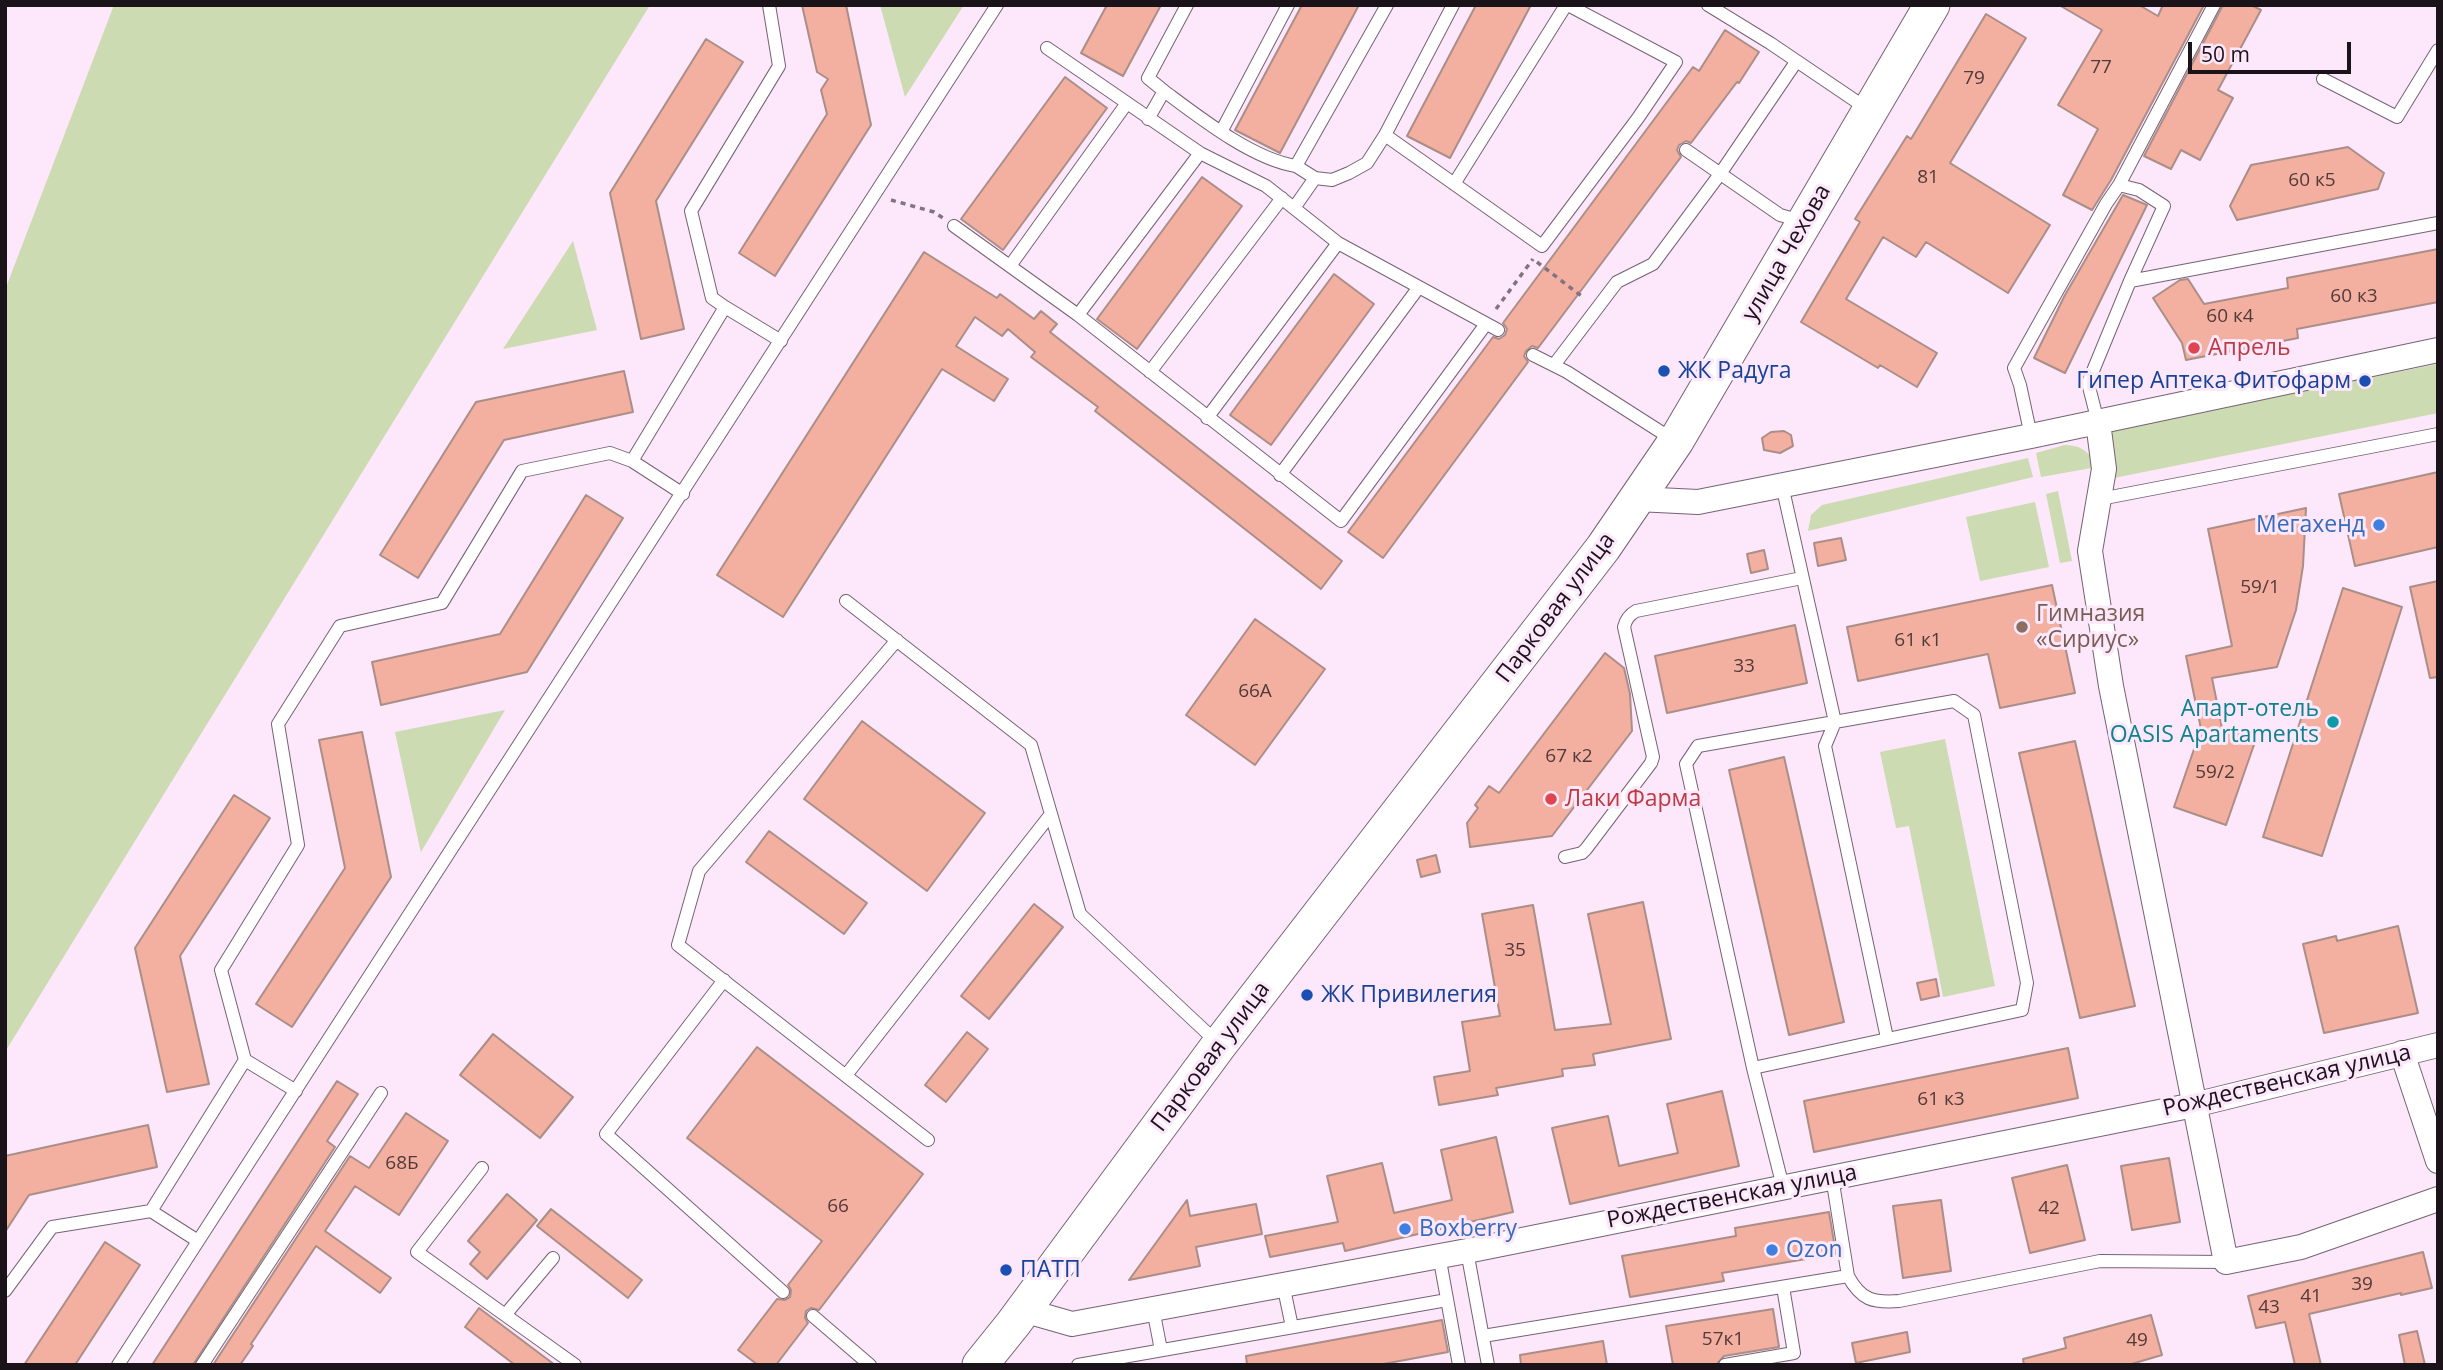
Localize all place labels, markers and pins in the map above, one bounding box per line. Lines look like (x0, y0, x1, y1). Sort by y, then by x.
place label: Апрель (2208, 334, 2291, 362)
marker: Апрель (2186, 340, 2202, 356)
place label: ЖК Радуга (1678, 357, 1791, 385)
marker: ЖК Радуга (1656, 363, 1672, 379)
place label: Гипер Аптека Фитофарм (2076, 367, 2351, 395)
marker: Гипер Аптека Фитофарм (2357, 373, 2373, 389)
place label: Мегахенд (2256, 511, 2365, 539)
marker: Мегахенд (2371, 517, 2387, 533)
place label: Гимназия «Сириус» (2036, 600, 2145, 654)
marker: Гимназия «Сириус» (2014, 619, 2030, 635)
place label: Апарт-отель OASIS Apartaments (2110, 695, 2319, 749)
marker: Апарт-отель OASIS Apartaments (2325, 714, 2341, 730)
place label: Лаки Фарма (1565, 785, 1701, 813)
marker: Лаки Фарма (1543, 791, 1559, 807)
place label: ЖК Привилегия (1321, 981, 1497, 1009)
marker: ЖК Привилегия (1299, 987, 1315, 1003)
place label: Boxberry (1419, 1215, 1517, 1243)
marker: Boxberry (1397, 1221, 1413, 1237)
place label: Ozon (1786, 1236, 1843, 1264)
marker: Ozon (1764, 1242, 1780, 1258)
place label: ПАТП (1020, 1256, 1081, 1284)
marker: ПАТП (998, 1262, 1014, 1278)

